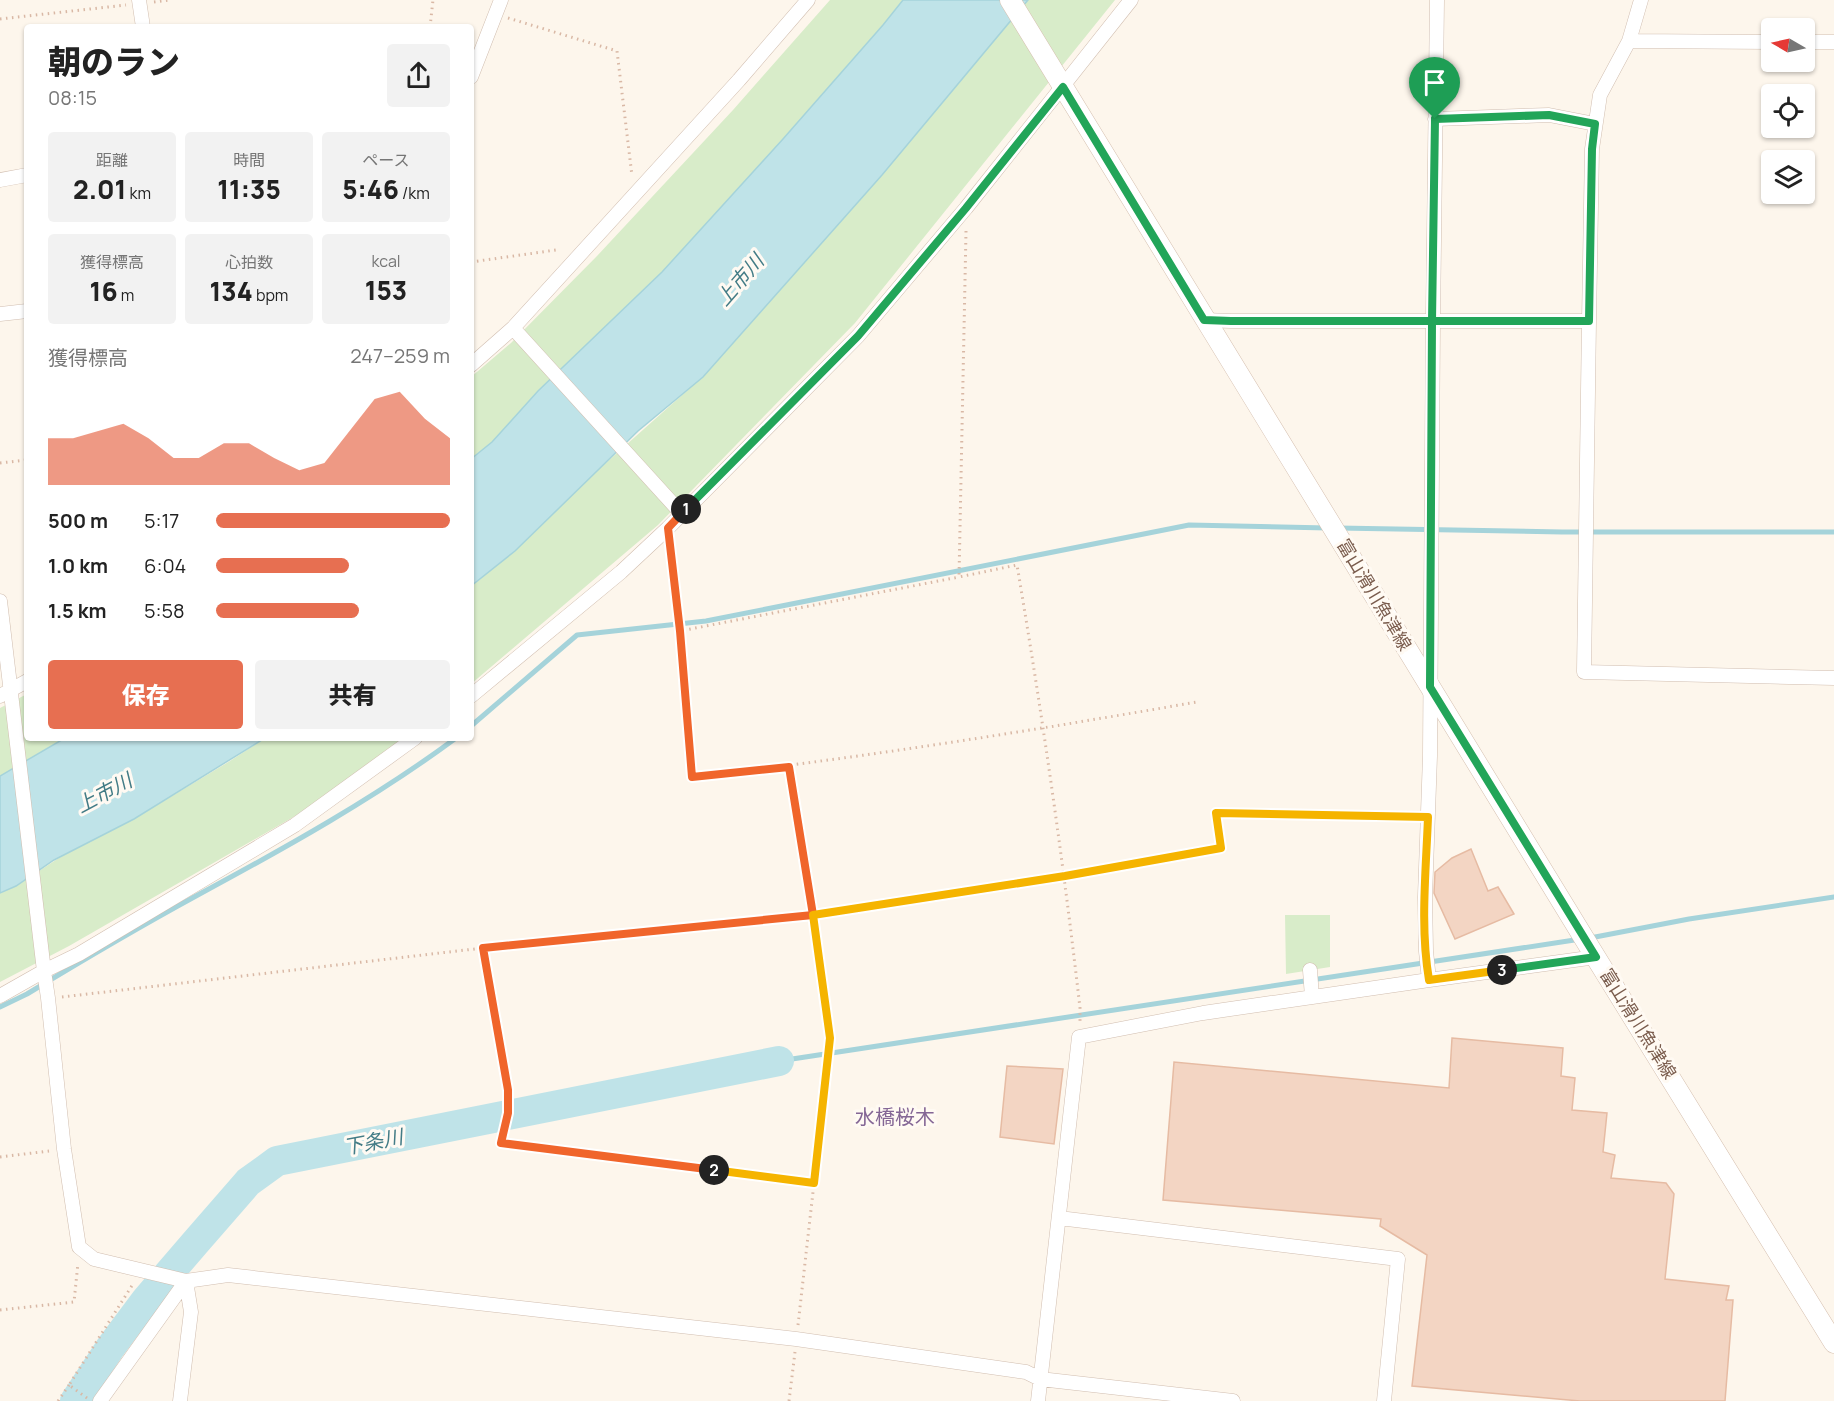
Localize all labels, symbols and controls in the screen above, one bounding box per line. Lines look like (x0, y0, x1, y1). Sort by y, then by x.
north arrow (1761, 18, 1815, 72)
map controls (1761, 18, 1815, 204)
text: 朝のラン (48, 39, 180, 84)
button: share (387, 44, 450, 107)
pin (1409, 57, 1460, 119)
icon: arrive (1418, 66, 1451, 99)
text: 08:15 (48, 84, 97, 111)
button: locate (1761, 84, 1815, 138)
text: 距離 (96, 149, 128, 171)
text: 時間 (233, 149, 265, 171)
text: ペース (362, 149, 410, 171)
button: layers (1761, 150, 1815, 204)
text: 2.01 (73, 171, 126, 207)
text: 11:35 (217, 171, 281, 207)
text: 5:46 (342, 171, 399, 207)
text: km (126, 182, 151, 204)
text: /km (399, 182, 430, 204)
water label: 上市川 (710, 247, 771, 311)
text: kcal (371, 250, 401, 272)
text: 獲得標高 (80, 251, 144, 273)
text: 心拍数 (225, 251, 273, 273)
text: 153 (365, 272, 407, 308)
text: 16 (90, 273, 118, 309)
text: 134 (210, 273, 253, 309)
text: m (118, 284, 134, 306)
text: bpm (253, 284, 288, 306)
text: 247–259 m (350, 342, 450, 369)
text: 獲得標高 (48, 344, 128, 371)
pin: 1 (671, 494, 701, 524)
text: 1 (682, 498, 690, 520)
text: 500 m (48, 507, 108, 534)
text: 5:17 (144, 507, 179, 534)
street label: 富山滑川魚津線 (1332, 534, 1418, 655)
text: 1.0 km (48, 552, 108, 579)
text: 6:04 (144, 552, 186, 579)
text: 1.5 km (48, 597, 107, 624)
text: 5:58 (144, 597, 185, 624)
button: 保存 (48, 660, 243, 729)
button: 共有 (255, 660, 450, 729)
water label: 上市川 (71, 766, 138, 819)
pin: 3 (1487, 955, 1517, 985)
text: 3 (1497, 959, 1507, 981)
street label: 富山滑川魚津線 (1595, 964, 1682, 1083)
district label: 水橋桜木 (855, 1103, 935, 1130)
water label: 下条川 (341, 1122, 407, 1160)
pin: 2 (699, 1155, 729, 1185)
text: 2 (709, 1159, 719, 1181)

